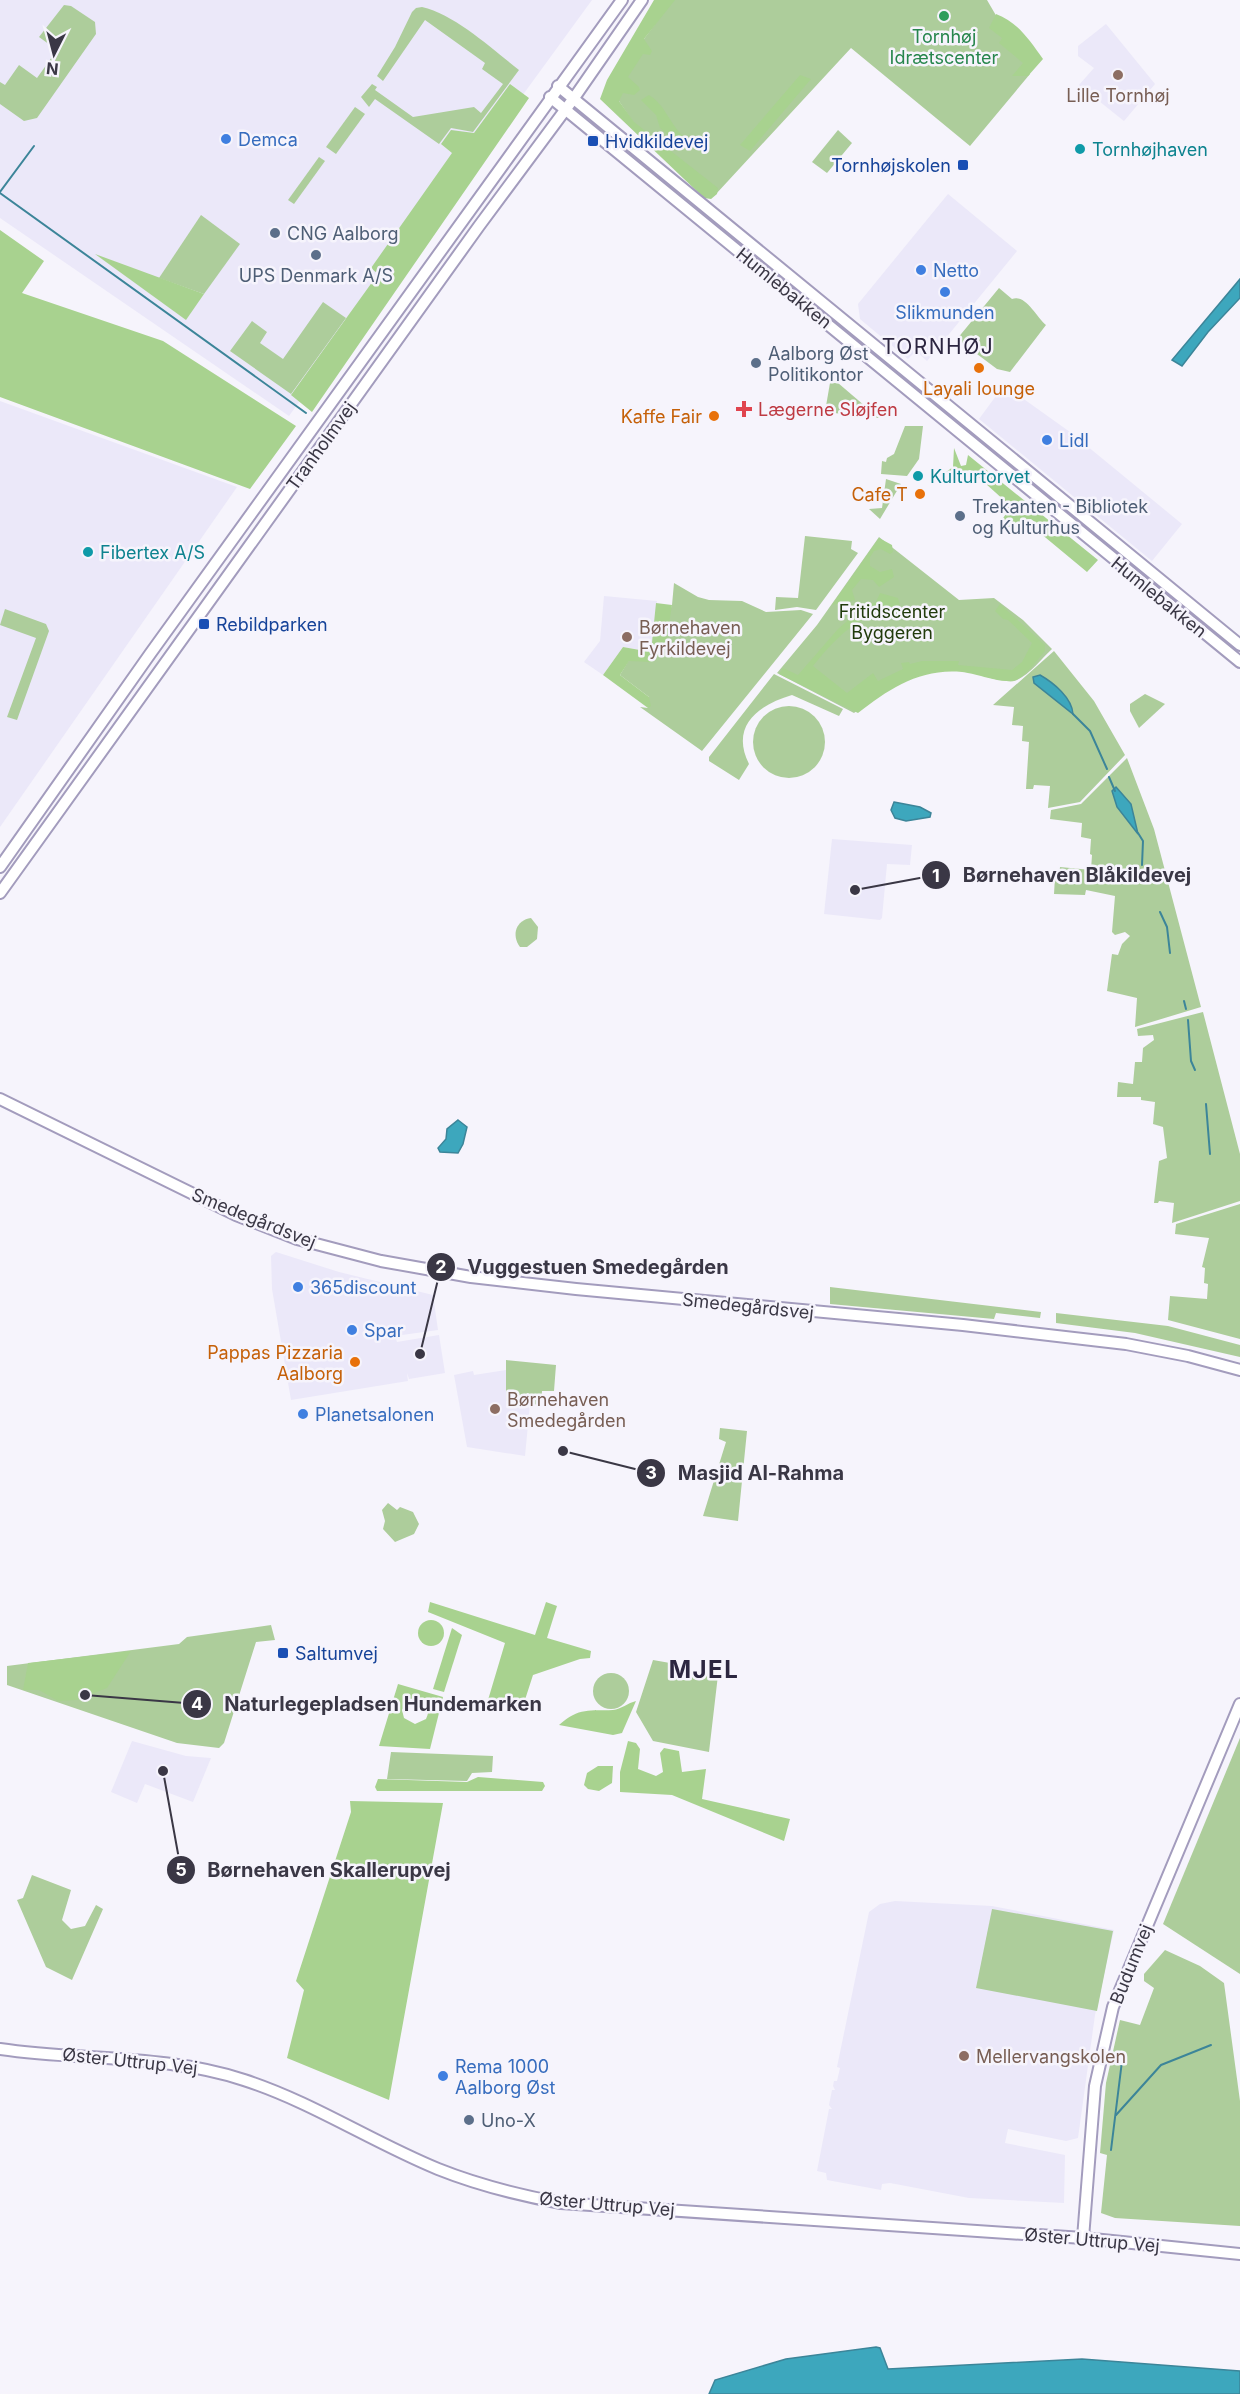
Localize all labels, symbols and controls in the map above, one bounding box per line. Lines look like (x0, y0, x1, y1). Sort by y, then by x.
marker: Tornhøj Idrætscenter (937, 9, 951, 23)
north arrow (24, 24, 84, 84)
place label: Tornhøj Idrætscenter (890, 26, 999, 68)
text: N (45, 58, 60, 80)
marker: Lille Tornhøj (1111, 68, 1125, 82)
place label: Lille Tornhøj (1066, 85, 1170, 106)
place label: Demca (238, 129, 298, 150)
place label: Hvidkildevej (605, 131, 708, 152)
marker: Demca (219, 132, 233, 146)
marker: Hvidkildevej (586, 134, 600, 148)
place label: Tornhøjhaven (1092, 139, 1208, 160)
marker: Tornhøjhaven (1073, 142, 1087, 156)
place label: Tornhøjskolen (831, 155, 951, 176)
marker: Tornhøjskolen (956, 158, 970, 172)
place label: CNG Aalborg (287, 223, 398, 244)
marker: CNG Aalborg (268, 226, 282, 240)
street label: Humlebakken (732, 243, 836, 333)
marker: UPS Denmark A/S (309, 248, 323, 262)
place label: Netto (933, 260, 979, 281)
marker: Netto (914, 263, 928, 277)
place label: UPS Denmark A/S (239, 265, 393, 286)
marker: Slikmunden (938, 285, 952, 299)
place label: Slikmunden (895, 302, 995, 323)
district label: TORNHØJ (882, 334, 994, 359)
place label: Aalborg Øst Politikontor (768, 343, 869, 385)
marker: Aalborg Øst Politikontor (749, 356, 763, 370)
marker: Layali lounge (972, 361, 986, 375)
place label: Layali lounge (923, 378, 1035, 399)
street label: Tranholmvej (282, 398, 360, 494)
place label: Lægerne Sløjfen (758, 399, 898, 420)
marker: Lægerne Sløjfen (735, 400, 753, 418)
place label: Kaffe Fair (621, 406, 702, 427)
marker: Kaffe Fair (707, 409, 721, 423)
place label: Lidl (1059, 430, 1089, 451)
marker: Lidl (1040, 433, 1054, 447)
place label: Kulturtorvet (930, 466, 1030, 487)
marker: Kulturtorvet (911, 469, 925, 483)
place label: Cafe T (851, 484, 908, 505)
marker: Cafe T (913, 487, 927, 501)
place label: Trekanten - Bibliotek og Kulturhus (972, 496, 1148, 538)
marker: Trekanten - Bibliotek og Kulturhus (953, 509, 967, 523)
place label: Fibertex A/S (100, 542, 205, 563)
marker: Fibertex A/S (81, 545, 95, 559)
street label: Humlebakken (1107, 552, 1211, 642)
park label: Fritidscenter Byggeren (839, 601, 946, 643)
place label: Rebildparken (216, 614, 328, 635)
marker: Rebildparken (197, 617, 211, 631)
place label: Børnehaven Fyrkildevej (639, 617, 741, 659)
marker: Børnehaven Fyrkildevej (620, 630, 634, 644)
callout: Børnehaven Blåkildevej (921, 856, 1203, 894)
text: Børnehaven Blåkildevej (963, 863, 1191, 887)
text: 1 (932, 865, 940, 886)
street label: Smedegårdsvej (189, 1184, 319, 1252)
callout: Vuggestuen Smedegården (426, 1248, 741, 1286)
text: Vuggestuen Smedegården (467, 1255, 729, 1279)
text: 2 (435, 1256, 447, 1277)
place label: 365discount (310, 1277, 416, 1298)
marker: 365discount (291, 1280, 305, 1294)
street label: Smedegårdsvej (681, 1289, 815, 1323)
place label: Spar (364, 1320, 404, 1341)
marker: Spar (345, 1323, 359, 1337)
place label: Pappas Pizzaria Aalborg (207, 1342, 343, 1384)
marker: Pappas Pizzaria Aalborg (348, 1355, 362, 1369)
place label: Børnehaven Smedegården (507, 1389, 626, 1431)
marker: Børnehaven Smedegården (488, 1402, 502, 1416)
place label: Planetsalonen (315, 1404, 434, 1425)
marker: Planetsalonen (296, 1407, 310, 1421)
callout: Masjid Al-Rahma (636, 1454, 856, 1492)
text: Masjid Al-Rahma (678, 1461, 844, 1485)
text: 3 (645, 1462, 657, 1483)
place label: Saltumvej (295, 1643, 378, 1664)
marker: Saltumvej (276, 1646, 290, 1660)
district label: MJEL (669, 1655, 739, 1684)
callout: Naturlegepladsen Hundemarken (182, 1685, 554, 1723)
text: Naturlegepladsen Hundemarken (224, 1692, 542, 1716)
text: 4 (191, 1693, 203, 1714)
callout: Børnehaven Skallerupvej (166, 1851, 463, 1889)
text: Børnehaven Skallerupvej (207, 1858, 451, 1882)
text: 5 (175, 1859, 187, 1880)
street label: Budumvej (1105, 1921, 1157, 2007)
street label: Øster Uttrup Vej (61, 2043, 199, 2079)
place label: Mellervangskolen (976, 2046, 1126, 2067)
marker: Mellervangskolen (957, 2049, 971, 2063)
place label: Rema 1000 Aalborg Øst (455, 2056, 556, 2098)
marker: Rema 1000 Aalborg Øst (436, 2069, 450, 2083)
place label: Uno-X (481, 2110, 536, 2131)
marker: Uno-X (462, 2113, 476, 2127)
street label: Øster Uttrup Vej (538, 2188, 676, 2220)
street label: Øster Uttrup Vej (1023, 2224, 1161, 2256)

